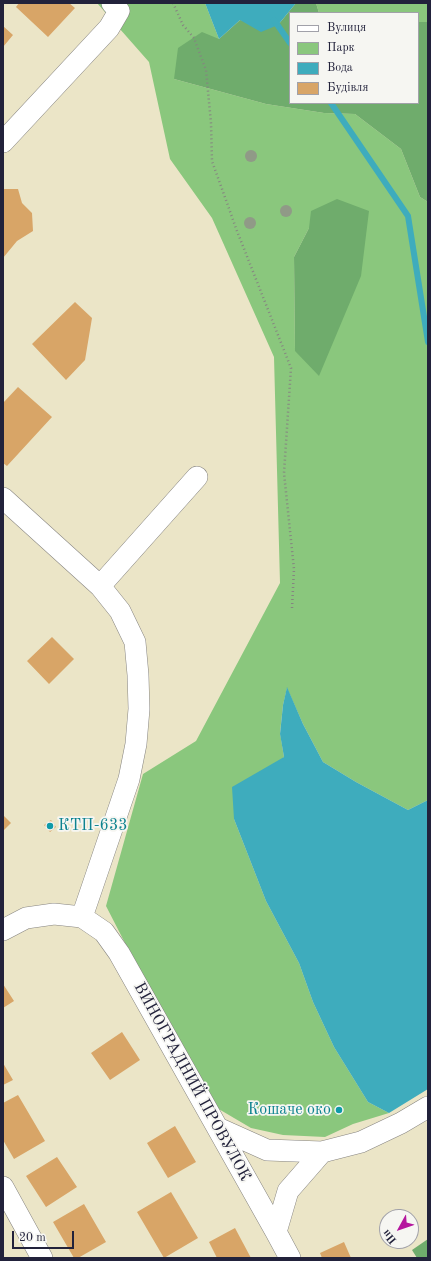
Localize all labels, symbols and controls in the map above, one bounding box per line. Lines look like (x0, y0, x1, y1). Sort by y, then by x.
legend (289, 12, 419, 104)
text: Вулиця (327, 22, 366, 34)
text: Парк (327, 42, 355, 54)
text: Вода (327, 62, 353, 74)
text: Будівля (327, 82, 369, 94)
place label: КТП-633 (58, 816, 127, 836)
marker: КТП-633 (45, 821, 55, 831)
street label: ВИНОГРАДНИЙ ПРОВУЛОК (129, 979, 255, 1185)
place label: Кошаче око (248, 1100, 331, 1120)
marker: Кошаче око (334, 1105, 344, 1115)
north arrow (379, 1209, 419, 1249)
scale bar (14, 1223, 76, 1249)
text: Пн (381, 1227, 399, 1246)
text: 20 m (19, 1232, 46, 1244)

